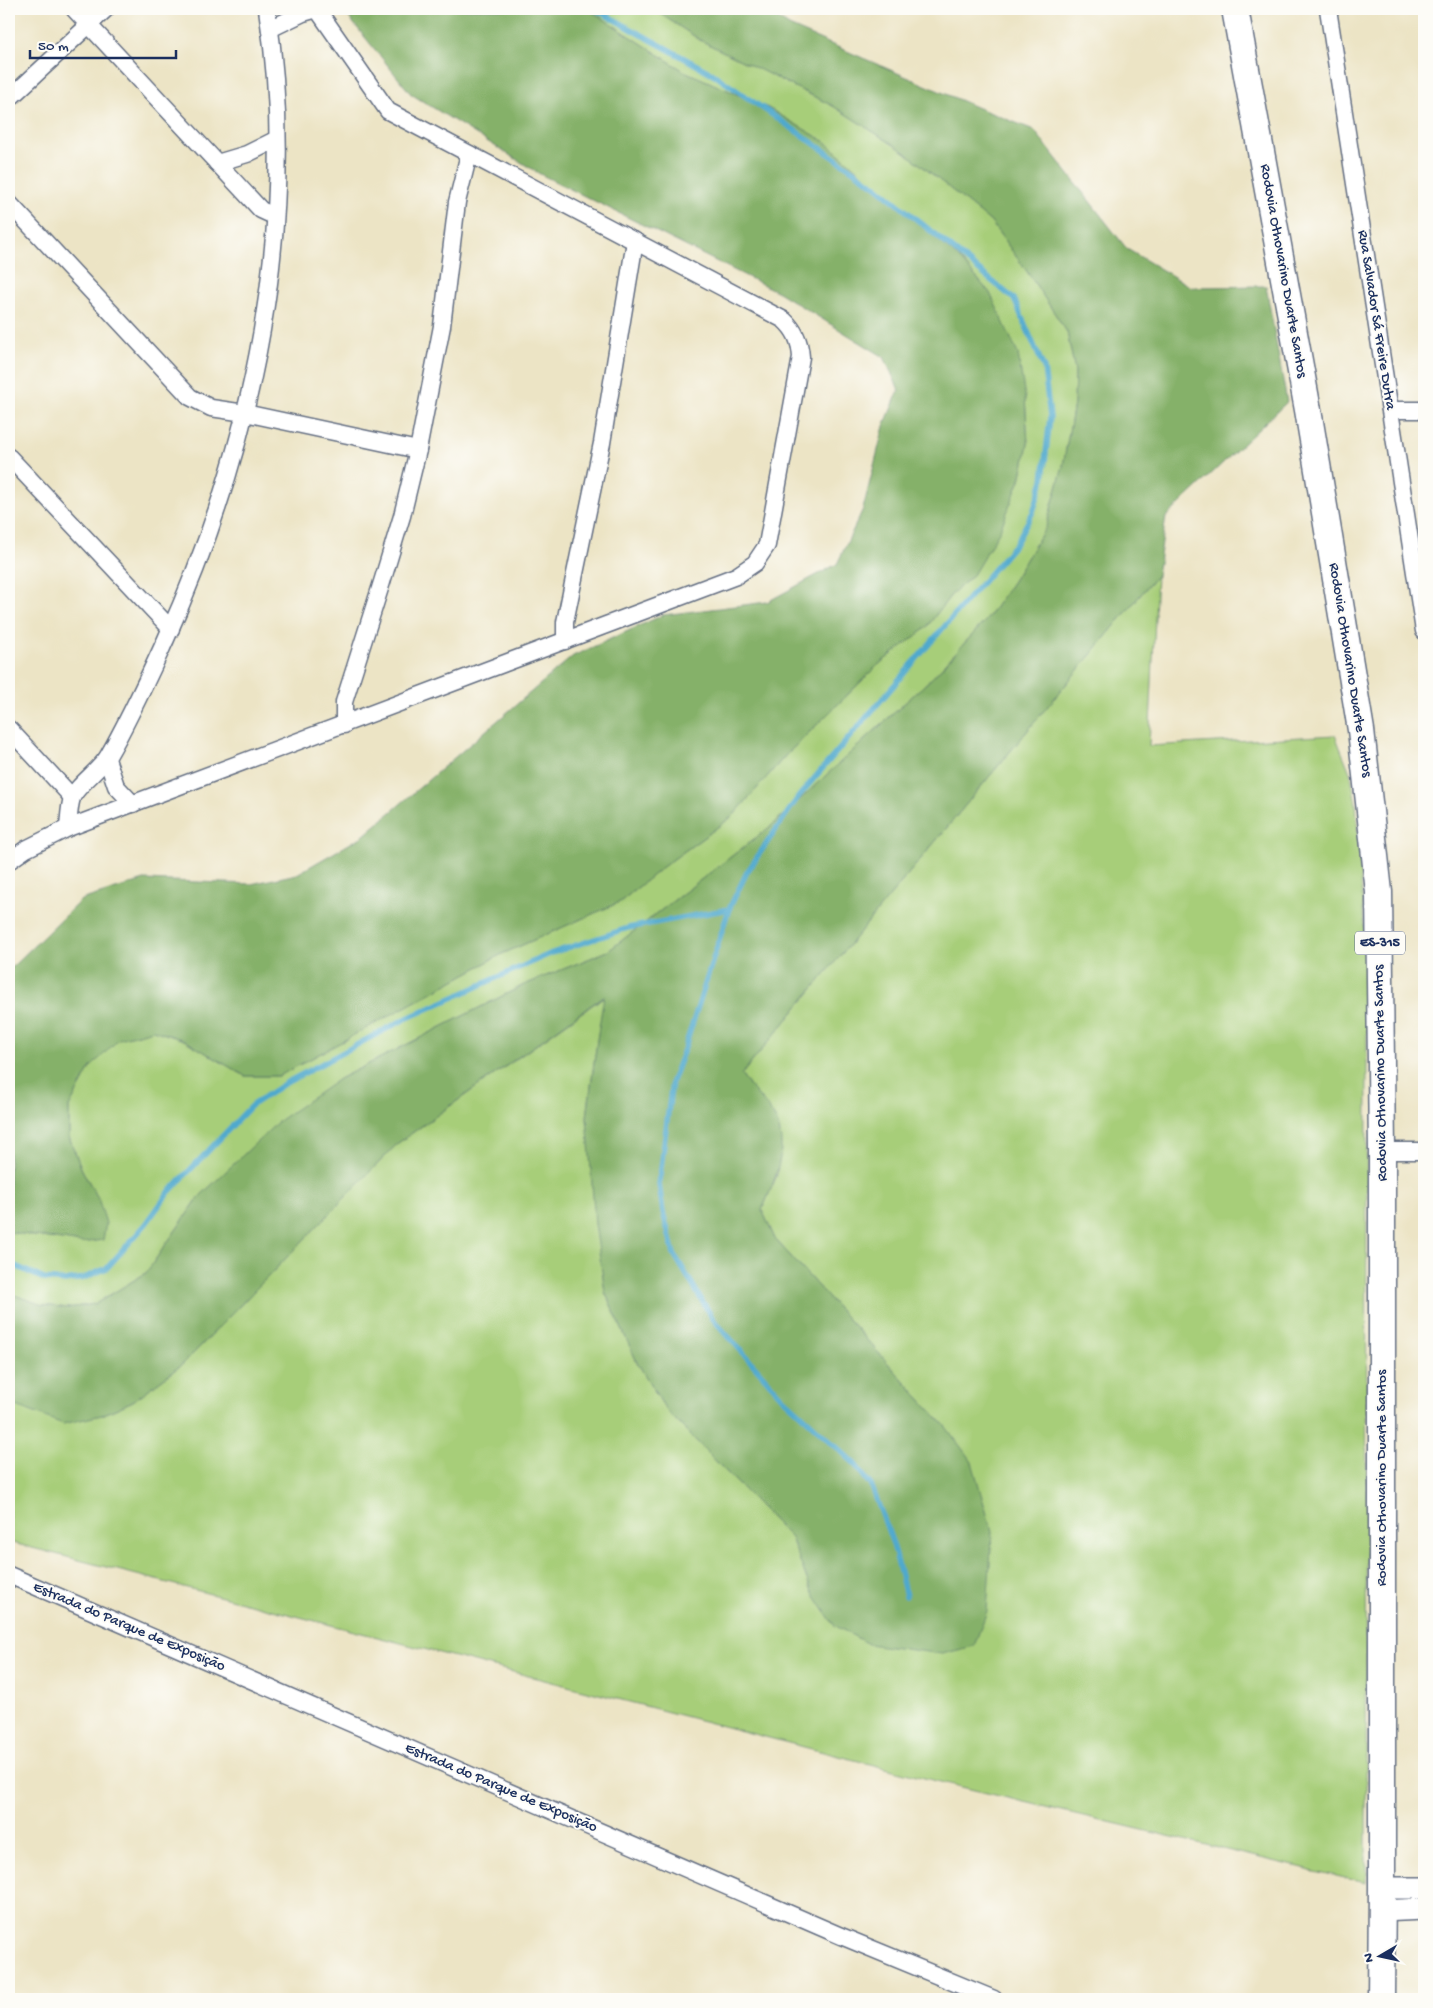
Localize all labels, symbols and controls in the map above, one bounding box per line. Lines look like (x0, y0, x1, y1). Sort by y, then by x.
scale bar (30, 28, 176, 60)
text: 50 m (38, 38, 69, 56)
street label: Rodovia Othovarino Duarte Santos (1255, 163, 1311, 380)
street label: Rua Salvador Sá Freire Dutra (1353, 229, 1399, 412)
street label: Rodovia Othovarino Duarte Santos (1324, 562, 1376, 779)
road number: ES-315 (1355, 931, 1405, 954)
street label: Rodovia Othovarino Duarte Santos (1370, 964, 1392, 1181)
street label: Rodovia Othovarino Duarte Santos (1373, 1369, 1391, 1586)
street label: Estrada do Parque de Exposição (30, 1578, 228, 1676)
street label: Estrada do Parque de Exposição (402, 1739, 600, 1837)
north arrow (1356, 1930, 1406, 1980)
text: N (1361, 1952, 1379, 1963)

